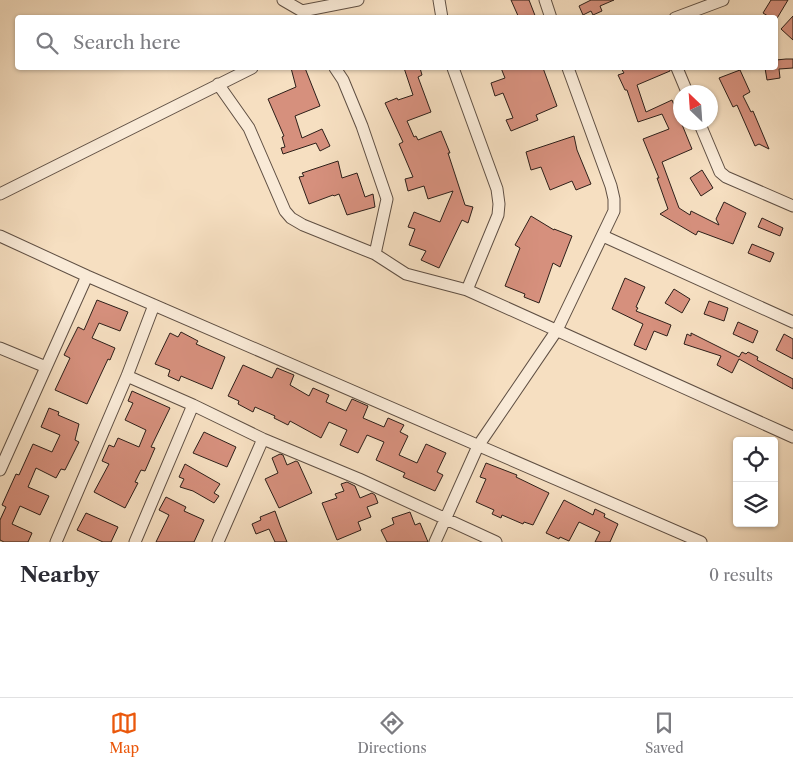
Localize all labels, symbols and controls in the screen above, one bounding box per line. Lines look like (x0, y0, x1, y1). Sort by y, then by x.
search box (15, 15, 778, 70)
icon: search (33, 29, 61, 57)
text: Search here (73, 31, 181, 54)
north arrow (673, 85, 718, 130)
map controls (733, 437, 778, 527)
button: locate (733, 437, 778, 482)
button: layers (733, 482, 778, 527)
text: Nearby (20, 562, 99, 587)
text: 0 results (709, 565, 773, 585)
tab: Map (109, 709, 139, 757)
tab: Directions (357, 709, 427, 757)
tab: Saved (645, 709, 684, 757)

